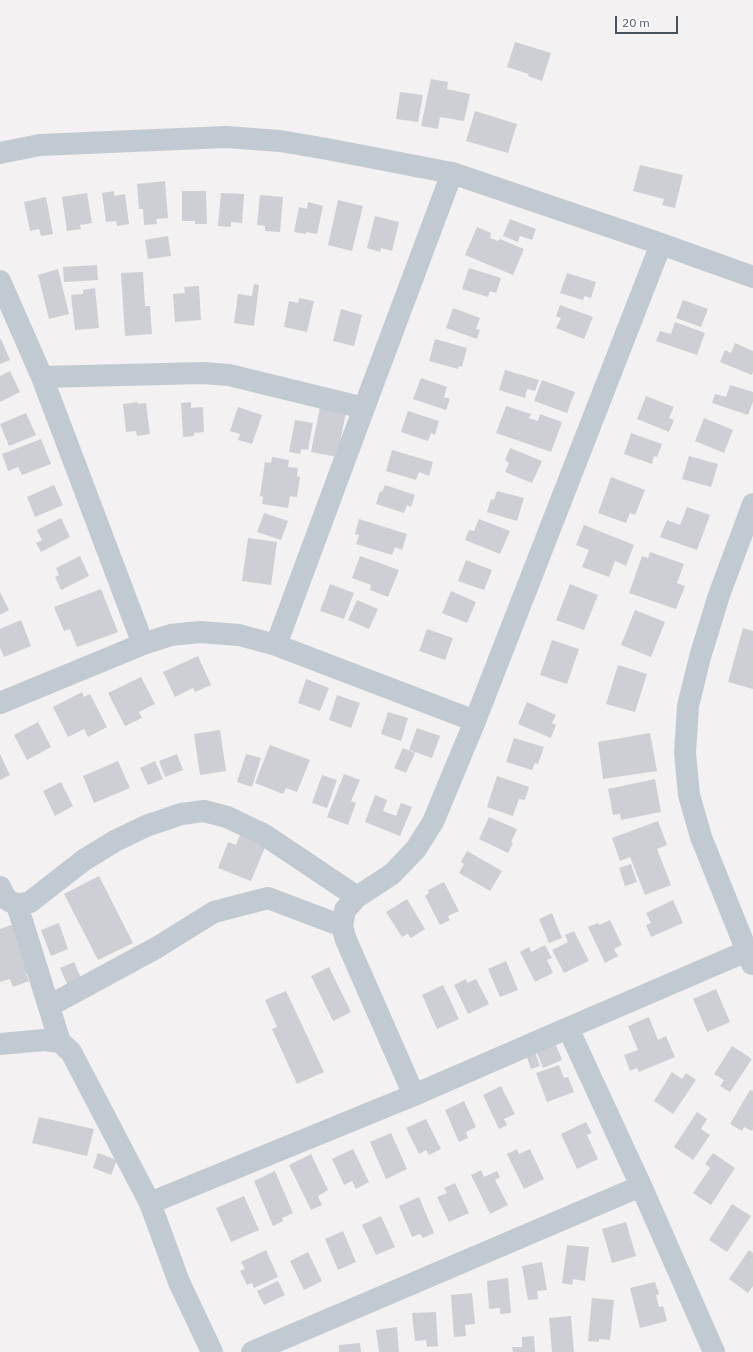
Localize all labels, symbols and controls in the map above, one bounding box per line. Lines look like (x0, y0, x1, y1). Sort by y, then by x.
scale bar (617, 8, 680, 34)
text: 20 m (622, 15, 650, 30)

